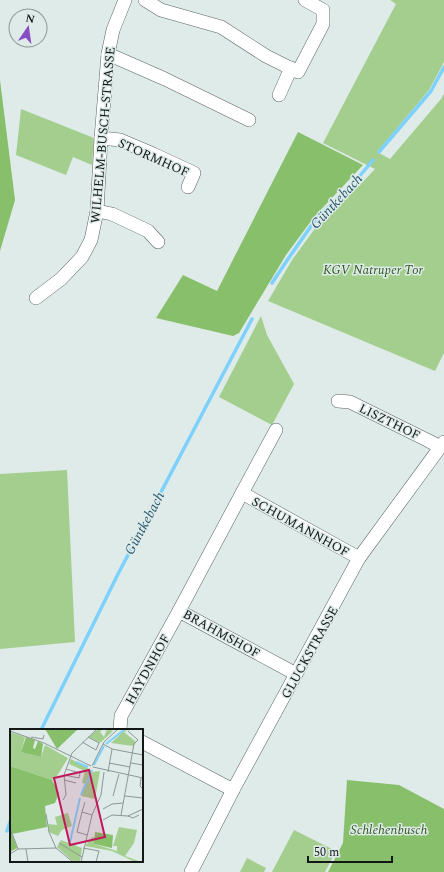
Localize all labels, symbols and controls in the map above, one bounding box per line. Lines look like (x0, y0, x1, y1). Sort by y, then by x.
north arrow (8, 8, 48, 48)
text: N (24, 9, 36, 28)
street label: WILHELM-BUSCH-STRASSE (85, 46, 121, 224)
street label: STORMHOF (115, 133, 192, 183)
water label: Güntkebach (305, 169, 368, 234)
park label: KGV Natruper Tor (323, 260, 424, 280)
street label: LISZTHOF (355, 398, 424, 445)
water label: Güntkebach (119, 488, 170, 559)
street label: SCHUMANNHOF (248, 492, 353, 562)
street label: GLUCKSTRASSE (276, 603, 344, 702)
street label: BRAHMSHOF (179, 604, 264, 663)
street label: HAYDNHOF (120, 631, 176, 708)
inset map (10, 729, 143, 862)
park label: Schlehenbusch (351, 820, 428, 840)
scale bar (308, 838, 392, 864)
text: 50 m (314, 843, 339, 862)

